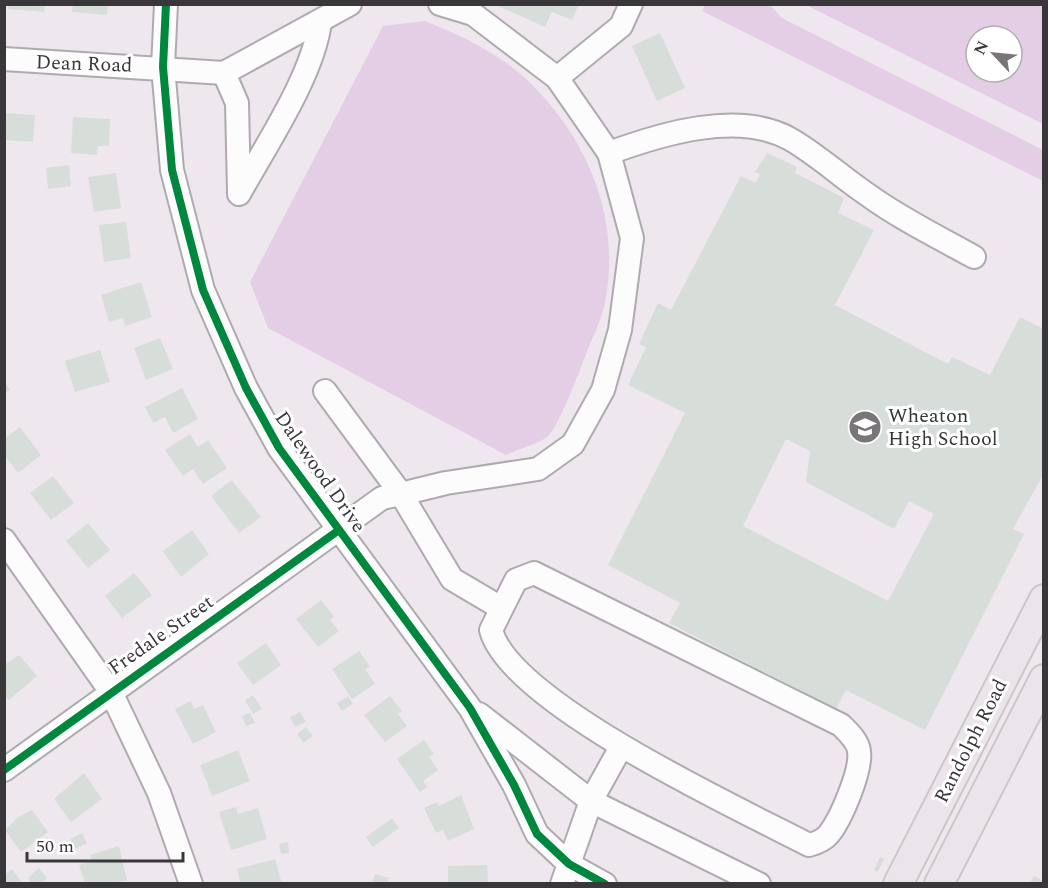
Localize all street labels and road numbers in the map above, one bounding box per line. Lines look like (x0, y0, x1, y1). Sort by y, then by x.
street label: Dean Road (35, 47, 133, 81)
street label: Dalewood Drive (267, 405, 373, 539)
street label: Fredale Street (102, 587, 220, 683)
street label: Randolph Road (927, 674, 1015, 808)

